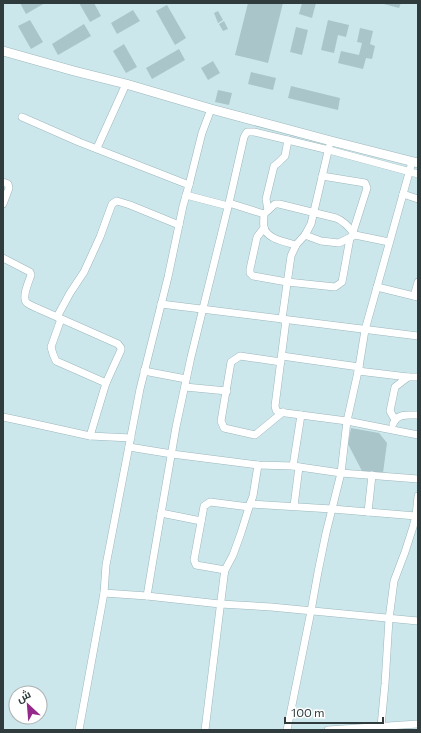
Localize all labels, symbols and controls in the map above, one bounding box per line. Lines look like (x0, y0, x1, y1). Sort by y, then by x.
north arrow (8, 685, 48, 725)
text: ش (14, 687, 33, 705)
scale bar (285, 699, 383, 725)
text: 100 m (291, 705, 325, 719)

